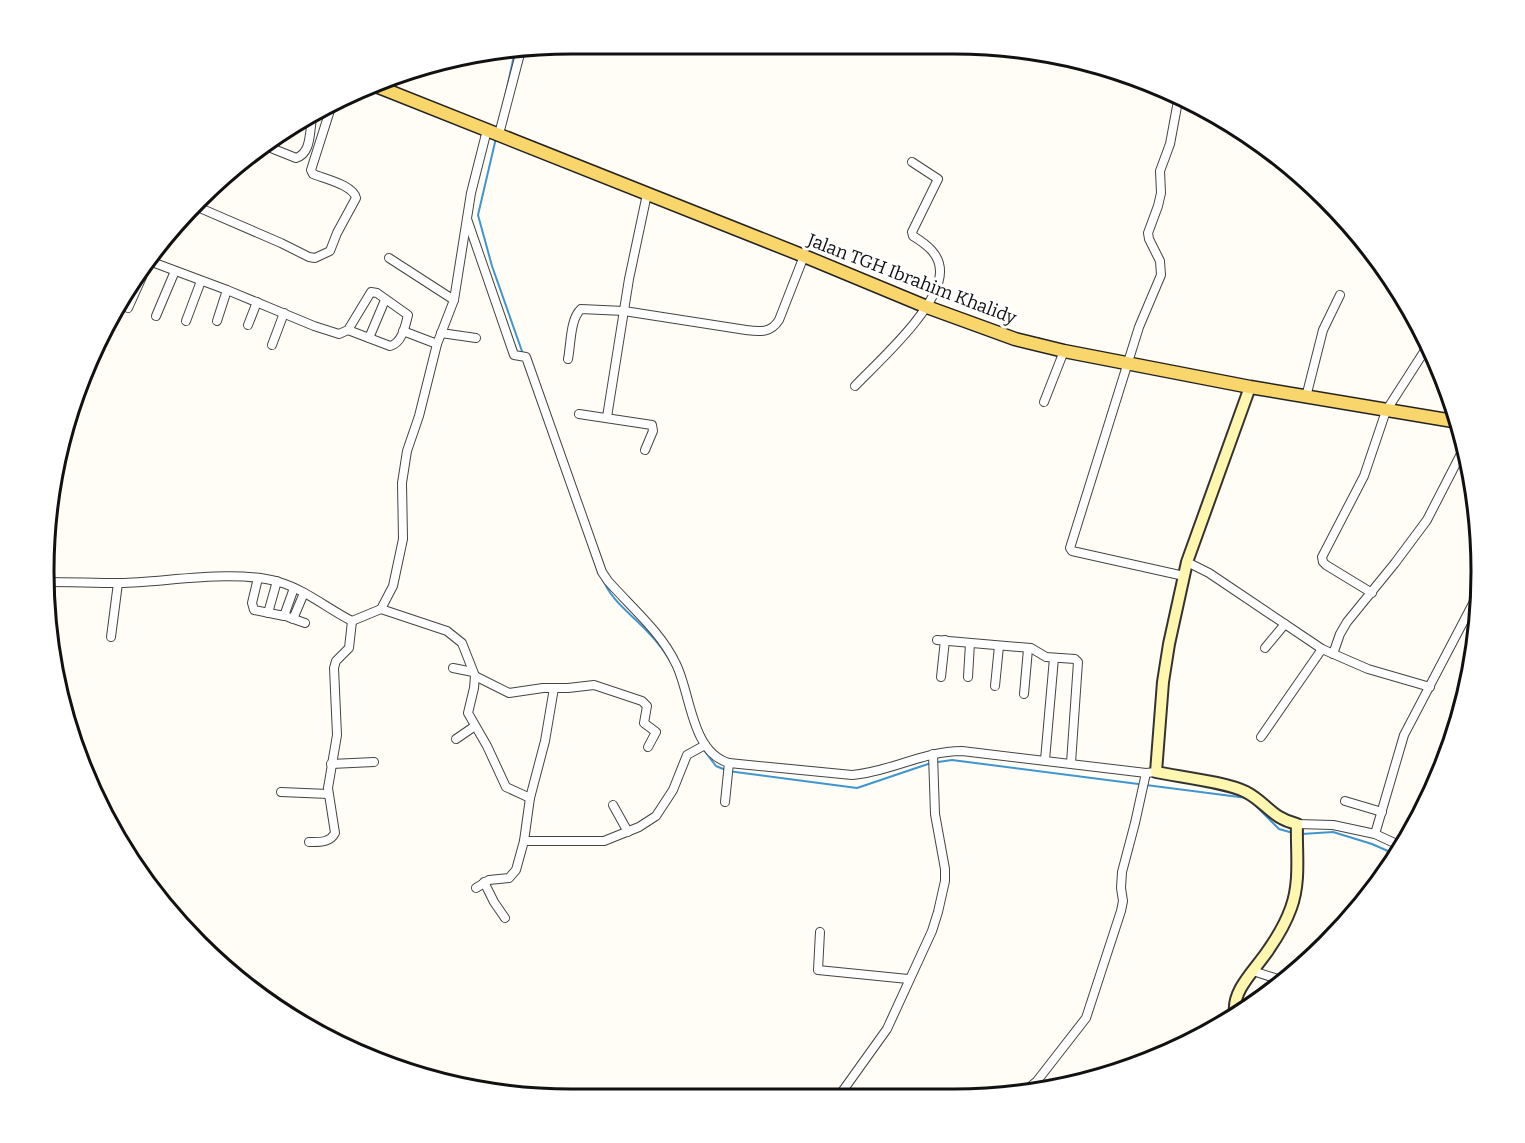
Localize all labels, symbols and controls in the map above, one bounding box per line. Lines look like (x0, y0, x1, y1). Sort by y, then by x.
street label: Jalan TGH Ibrahim Khalidy (803, 229, 1020, 329)

